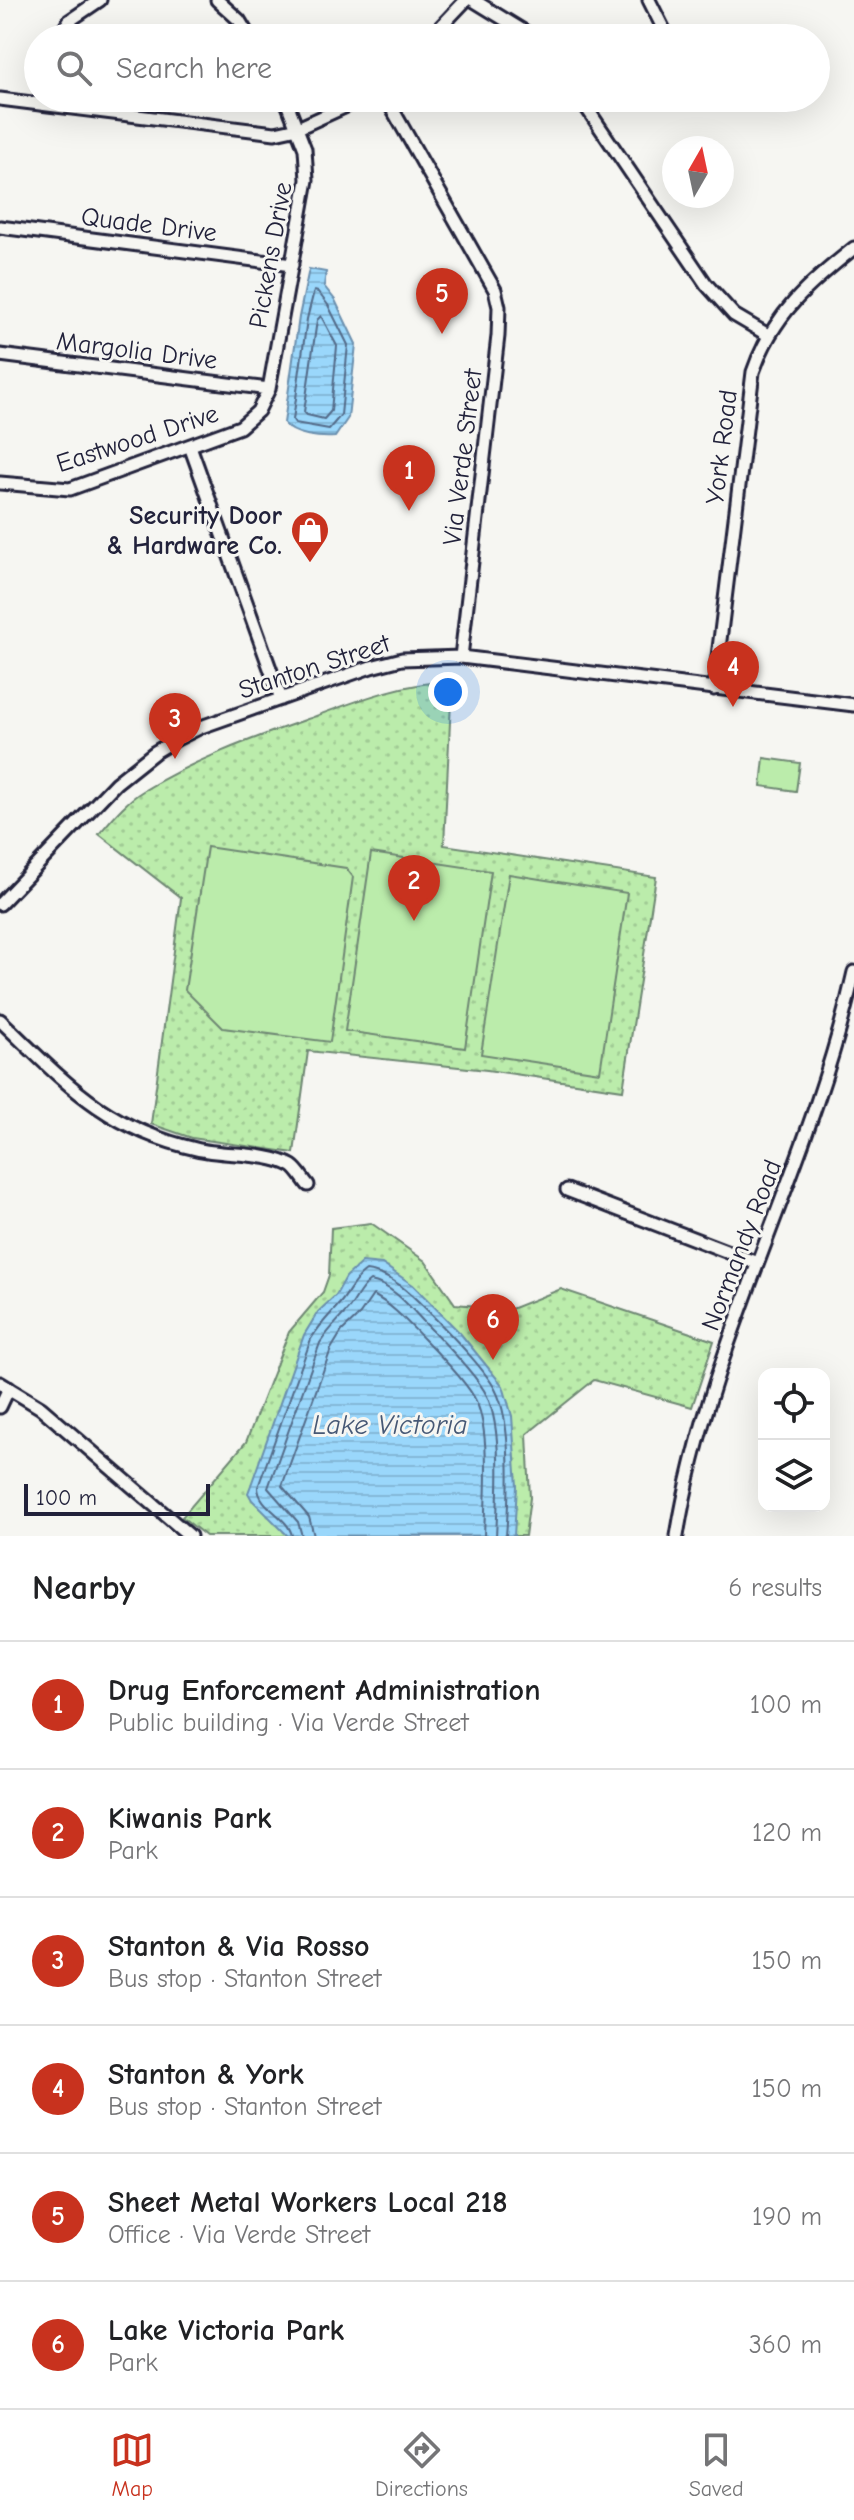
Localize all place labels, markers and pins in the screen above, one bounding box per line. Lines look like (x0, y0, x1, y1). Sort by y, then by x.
pin: 5 (416, 268, 468, 334)
pin: 1 (383, 445, 435, 511)
place label: Security Door & Hardware Co. (107, 501, 283, 561)
shop icon: Security Door & Hardware Co. (289, 509, 331, 564)
pin: 4 (707, 641, 759, 707)
pin: 3 (149, 693, 201, 759)
pin: 2 (388, 855, 440, 921)
pin: 6 (467, 1294, 519, 1360)

